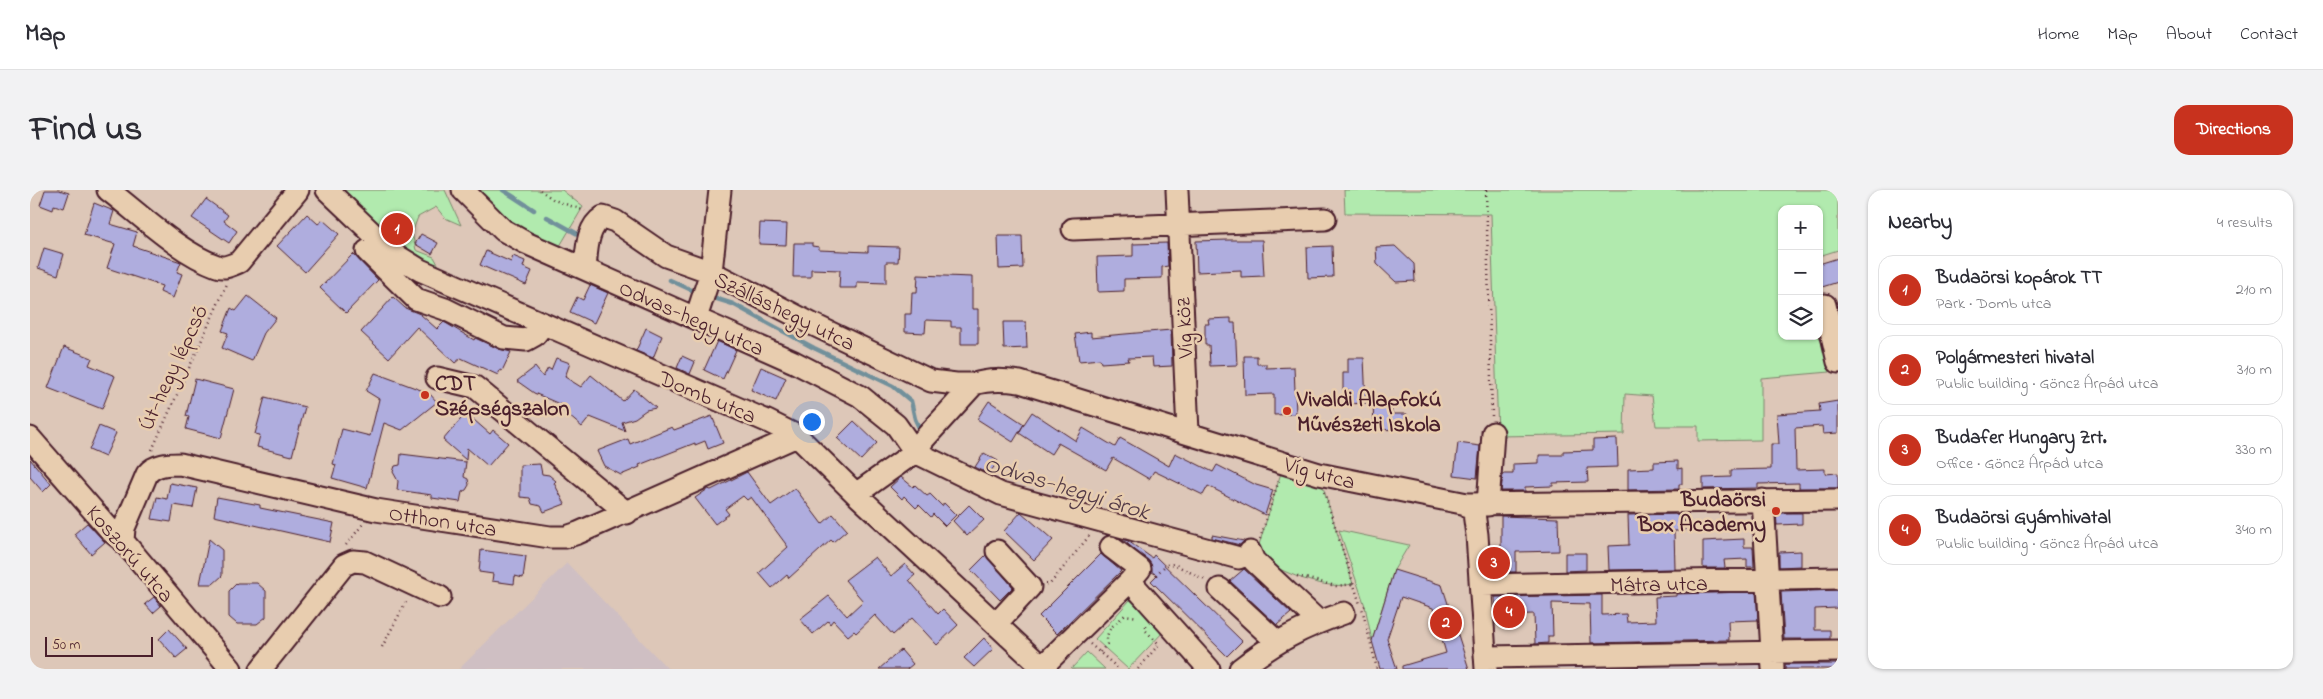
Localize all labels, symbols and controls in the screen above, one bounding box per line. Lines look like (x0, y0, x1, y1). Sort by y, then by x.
text: Map (25, 17, 66, 52)
text: Home (2038, 22, 2079, 48)
text: Map (2107, 22, 2138, 48)
text: About (2166, 22, 2212, 48)
text: Contact (2240, 22, 2298, 48)
text: Find us (30, 105, 142, 156)
button: Directions (2174, 105, 2293, 155)
map controls (1778, 205, 1823, 340)
button: + (1778, 205, 1823, 250)
text: Nearby (1888, 208, 1952, 238)
pin: 1 (381, 210, 413, 248)
text: 4 results (2217, 211, 2273, 235)
button: − (1778, 250, 1823, 295)
street label: Szálláshegy utca (707, 265, 860, 362)
text: Budaörsi kopárok TT (1936, 265, 2102, 292)
street label: Odvas-hegy utca (613, 273, 769, 367)
text: 1 (1902, 278, 1908, 302)
text: 210 m (2236, 278, 2272, 302)
text: Park · Domb utca (1936, 292, 2051, 316)
button: layers (1778, 295, 1823, 340)
street label: Víg köz (1168, 296, 1205, 360)
street label: Út-hegy lépcső (132, 300, 219, 437)
text: Polgármesteri hivatal (1936, 345, 2094, 372)
text: 2 (1901, 358, 1909, 382)
text: 310 m (2237, 358, 2272, 382)
street label: Domb utca (652, 363, 761, 434)
place label: CDT Szépségszalon (435, 369, 570, 427)
text: Public building · Göncz Árpád utca (1936, 372, 2158, 396)
place label: Vivaldi Alapfokú Művészeti Iskola (1296, 385, 1442, 442)
marker: CDT Szépségszalon (419, 389, 431, 401)
marker: Vivaldi Alapfokú Művészeti Iskola (1281, 405, 1293, 417)
your location (799, 409, 825, 435)
text: Budafer Hungary Zrt. (1936, 425, 2107, 452)
text: 3 (1902, 438, 1908, 462)
text: 330 m (2235, 438, 2272, 462)
water label: Odvas-hegyi árok (979, 448, 1155, 532)
street label: Víg utca (1279, 450, 1358, 501)
text: Office · Göncz Árpád utca (1936, 452, 2103, 476)
place label: Budaörsi Box Academy (1637, 485, 1766, 543)
street label: Koszorú utca (77, 499, 180, 611)
street label: Otthon utca (386, 499, 499, 547)
marker: Budaörsi Box Academy (1770, 505, 1782, 517)
text: Budaörsi Gyámhivatal (1936, 505, 2111, 532)
text: 4 (1902, 518, 1908, 542)
text: 340 m (2235, 518, 2272, 542)
text: Public building · Göncz Árpád utca (1936, 532, 2158, 556)
pin: 3 (1478, 544, 1510, 582)
street label: Mátra utca (1610, 569, 1708, 603)
pin: 4 (1493, 593, 1525, 631)
pin: 2 (1430, 604, 1462, 642)
scale bar (45, 634, 152, 657)
text: 50 m (52, 635, 80, 656)

